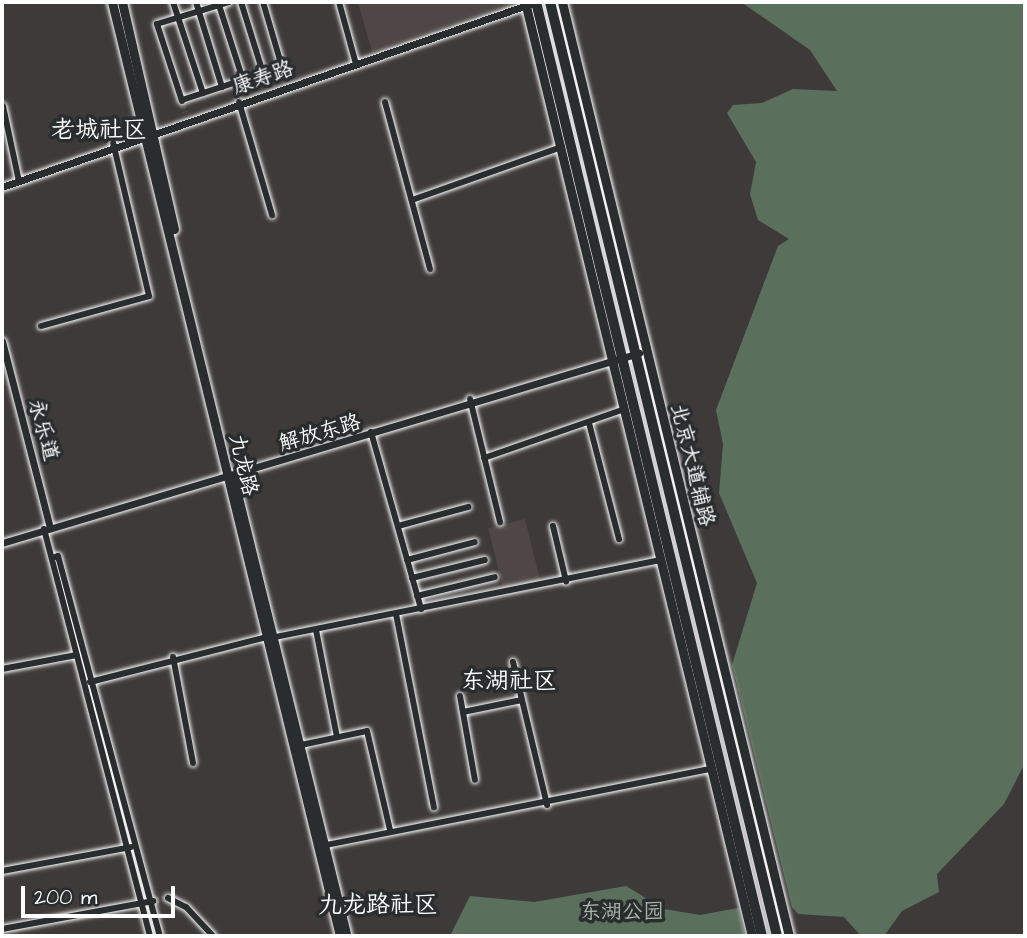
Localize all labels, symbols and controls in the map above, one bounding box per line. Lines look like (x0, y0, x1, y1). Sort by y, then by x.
street label: 康寿路 (229, 56, 297, 100)
district label: 老城社区 (51, 117, 147, 145)
street label: 永乐道 (23, 396, 63, 464)
street label: 北京大道辅路 (665, 401, 719, 529)
street label: 解放东路 (276, 409, 364, 457)
street label: 九龙路 (223, 431, 263, 499)
district label: 东湖社区 (461, 668, 557, 696)
scale bar (24, 872, 178, 916)
text: 200 m (34, 883, 97, 912)
district label: 九龙路社区 (318, 892, 438, 920)
park label: 东湖公园 (580, 899, 664, 925)

